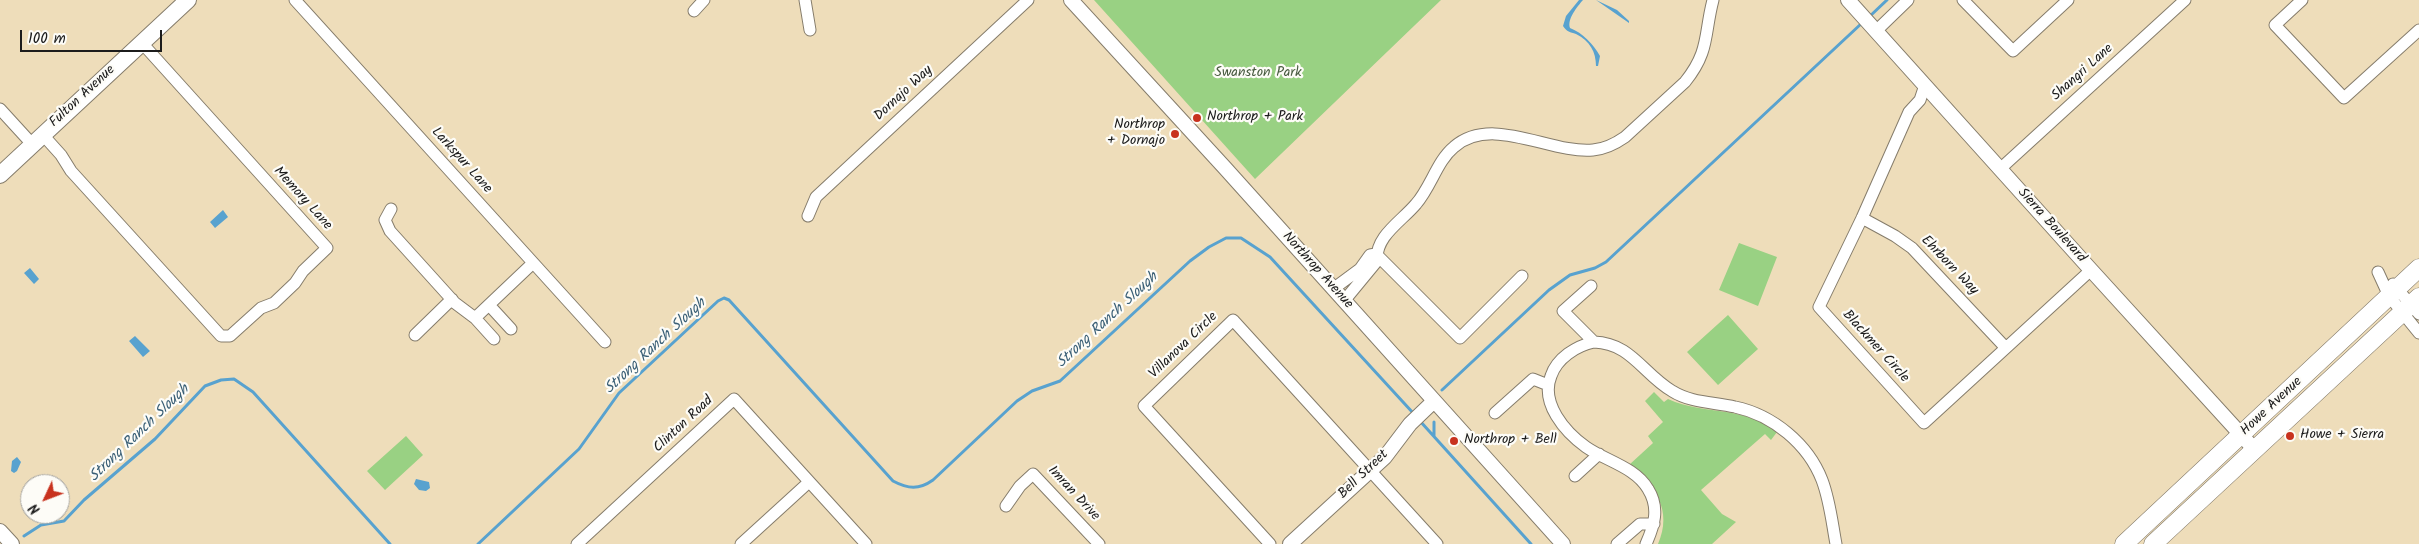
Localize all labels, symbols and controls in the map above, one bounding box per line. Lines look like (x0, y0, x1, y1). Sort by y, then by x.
scale bar (22, 20, 165, 52)
text: 100 m (28, 27, 66, 51)
street label: Shangri Lane (2049, 41, 2117, 105)
street label: Fulton Avenue (47, 62, 119, 132)
street label: Dornajo Way (871, 63, 937, 125)
park label: Swanston Park (1214, 66, 1302, 82)
place label: Northrop + Park (1207, 110, 1303, 126)
marker: Northrop + Park (1191, 112, 1203, 124)
place label: Northrop + Dornajo (1107, 118, 1165, 150)
street label: Larkspur Lane (427, 125, 495, 197)
marker: Northrop + Dornajo (1169, 128, 1181, 140)
street label: Memory Lane (269, 164, 335, 234)
street label: Sierra Boulevard (2013, 185, 2089, 267)
street label: Northrop Avenue (1278, 229, 1356, 313)
street label: Ehrborn Way (1917, 233, 1981, 299)
water label: Strong Ranch Slough (1054, 269, 1162, 373)
water label: Strong Ranch Slough (602, 295, 710, 399)
street label: Blackmer Circle (1838, 307, 1912, 387)
street label: Villanova Circle (1146, 309, 1222, 383)
street label: Howe Avenue (2238, 374, 2306, 440)
water label: Strong Ranch Slough (86, 382, 194, 486)
street label: Clinton Road (651, 393, 717, 457)
place label: Howe + Sierra (2300, 428, 2384, 444)
marker: Howe + Sierra (2284, 430, 2296, 442)
place label: Northrop + Bell (1464, 433, 1557, 449)
marker: Northrop + Bell (1448, 435, 1460, 447)
street label: Bell Street (1335, 447, 1393, 503)
street label: Imran Drive (1043, 463, 1103, 525)
north arrow (20, 474, 70, 524)
text: N (24, 498, 46, 519)

